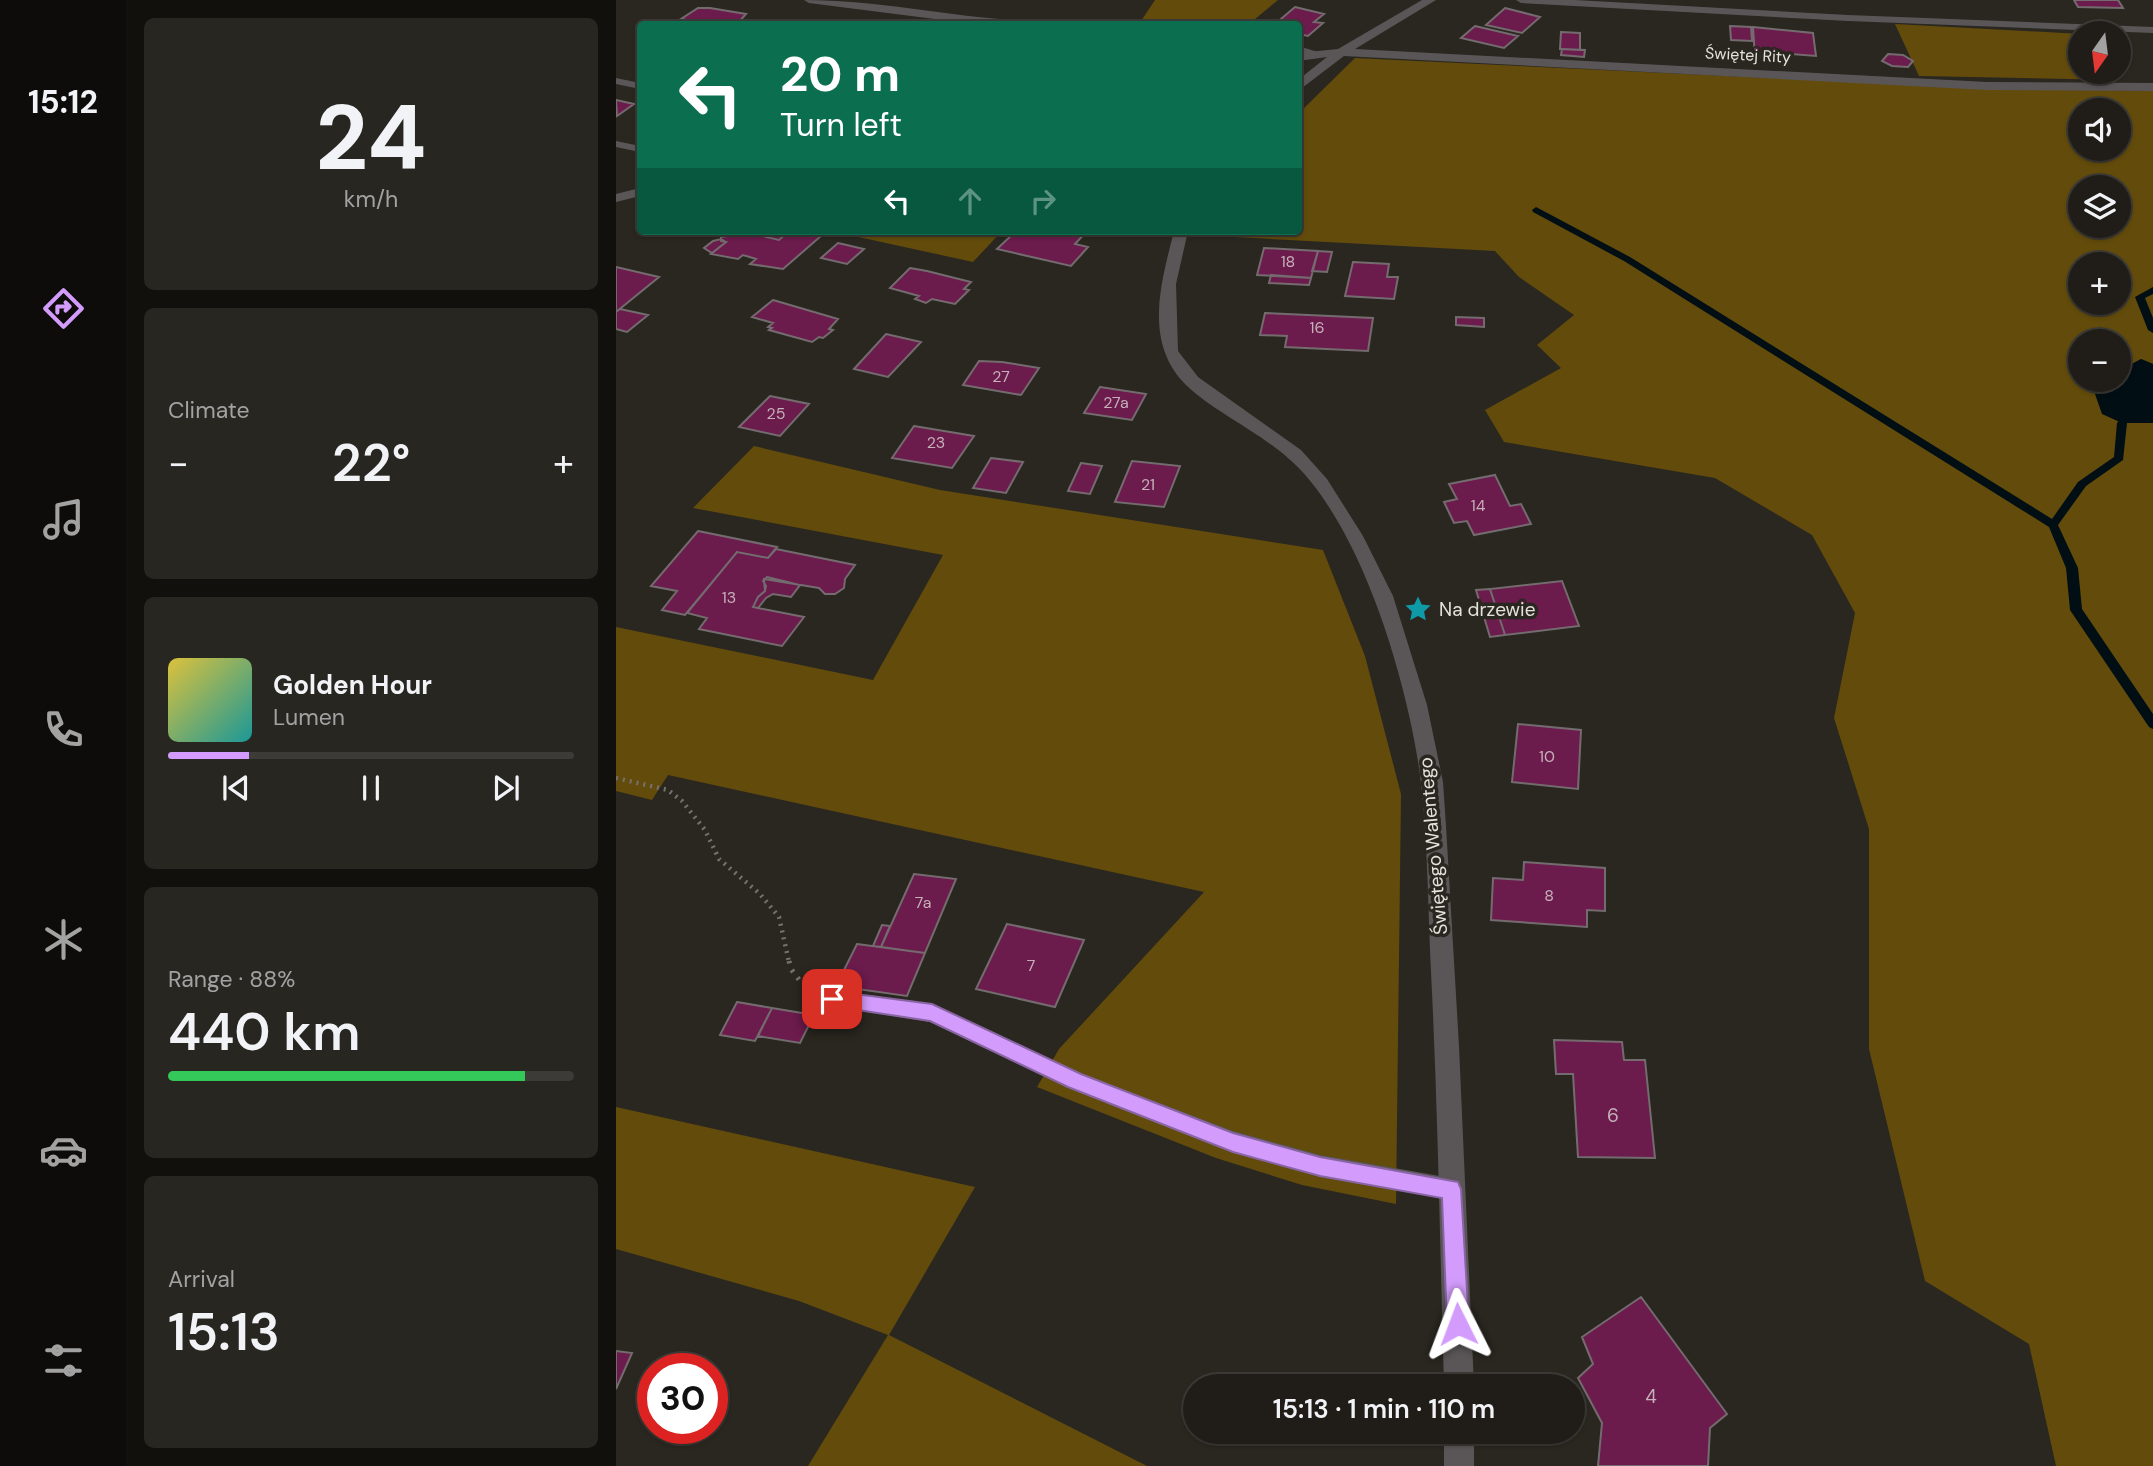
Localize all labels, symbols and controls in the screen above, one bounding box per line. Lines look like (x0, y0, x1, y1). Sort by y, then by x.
north arrow (2068, 21, 2132, 84)
map controls (2068, 21, 2131, 392)
text: 20 m (780, 42, 900, 106)
street label: Świętej Rity (1705, 42, 1792, 68)
icon: left (665, 49, 756, 140)
text: 24 (315, 79, 427, 197)
text: 15:12 (28, 81, 98, 123)
button: sound (2068, 98, 2131, 161)
text: Turn left (780, 104, 902, 146)
button: layers (2068, 175, 2131, 238)
icon: left (878, 182, 916, 220)
icon: ahead (951, 182, 989, 220)
icon: right (1024, 182, 1062, 220)
text: km/h (344, 184, 398, 214)
house number: 18 (1281, 251, 1295, 272)
button: + (2068, 252, 2131, 315)
icon: directions (39, 284, 88, 333)
house number: 16 (1309, 317, 1325, 338)
button: − (2068, 329, 2131, 392)
house number: 27 (992, 366, 1010, 387)
house number: 27a (1103, 392, 1129, 413)
text: Climate (168, 395, 250, 425)
house number: 25 (767, 403, 785, 424)
text: 22° (332, 429, 410, 497)
house number: 23 (927, 432, 945, 453)
text: − (168, 438, 189, 488)
text: + (553, 438, 574, 488)
house number: 21 (1141, 474, 1155, 495)
icon: music (39, 495, 88, 544)
house number: 14 (1471, 495, 1486, 516)
house number: 13 (722, 587, 736, 608)
place icon: Na drzewie (1403, 594, 1433, 624)
place label: Na drzewie (1439, 597, 1535, 622)
text: Golden Hour (273, 668, 432, 702)
text: Lumen (273, 702, 345, 732)
icon: phone (39, 705, 88, 754)
house number: 10 (1539, 746, 1555, 767)
street label: Świętego Walentego (1413, 756, 1453, 936)
icon: previous (217, 769, 255, 807)
icon: pause (352, 769, 390, 807)
icon: next (487, 769, 525, 807)
house number: 8 (1544, 885, 1554, 906)
house number: 7a (915, 892, 931, 913)
icon: climate (39, 915, 88, 964)
house number: 7 (1027, 955, 1035, 976)
text: Range · 88% (168, 964, 295, 994)
pin (802, 969, 862, 1029)
icon: arrive (813, 980, 851, 1018)
text: 440 km (168, 998, 360, 1066)
house number: 6 (1607, 1103, 1619, 1128)
icon: car (39, 1126, 88, 1175)
text: Arrival (168, 1264, 235, 1294)
position arrow (1421, 1287, 1495, 1361)
text: 15:13 (168, 1298, 280, 1366)
icon: filters (39, 1336, 88, 1385)
speed limit sign: 30 (637, 1353, 728, 1444)
house number: 4 (1645, 1384, 1657, 1409)
text: 15:13 · 1 min · 110 m (1273, 1392, 1495, 1426)

